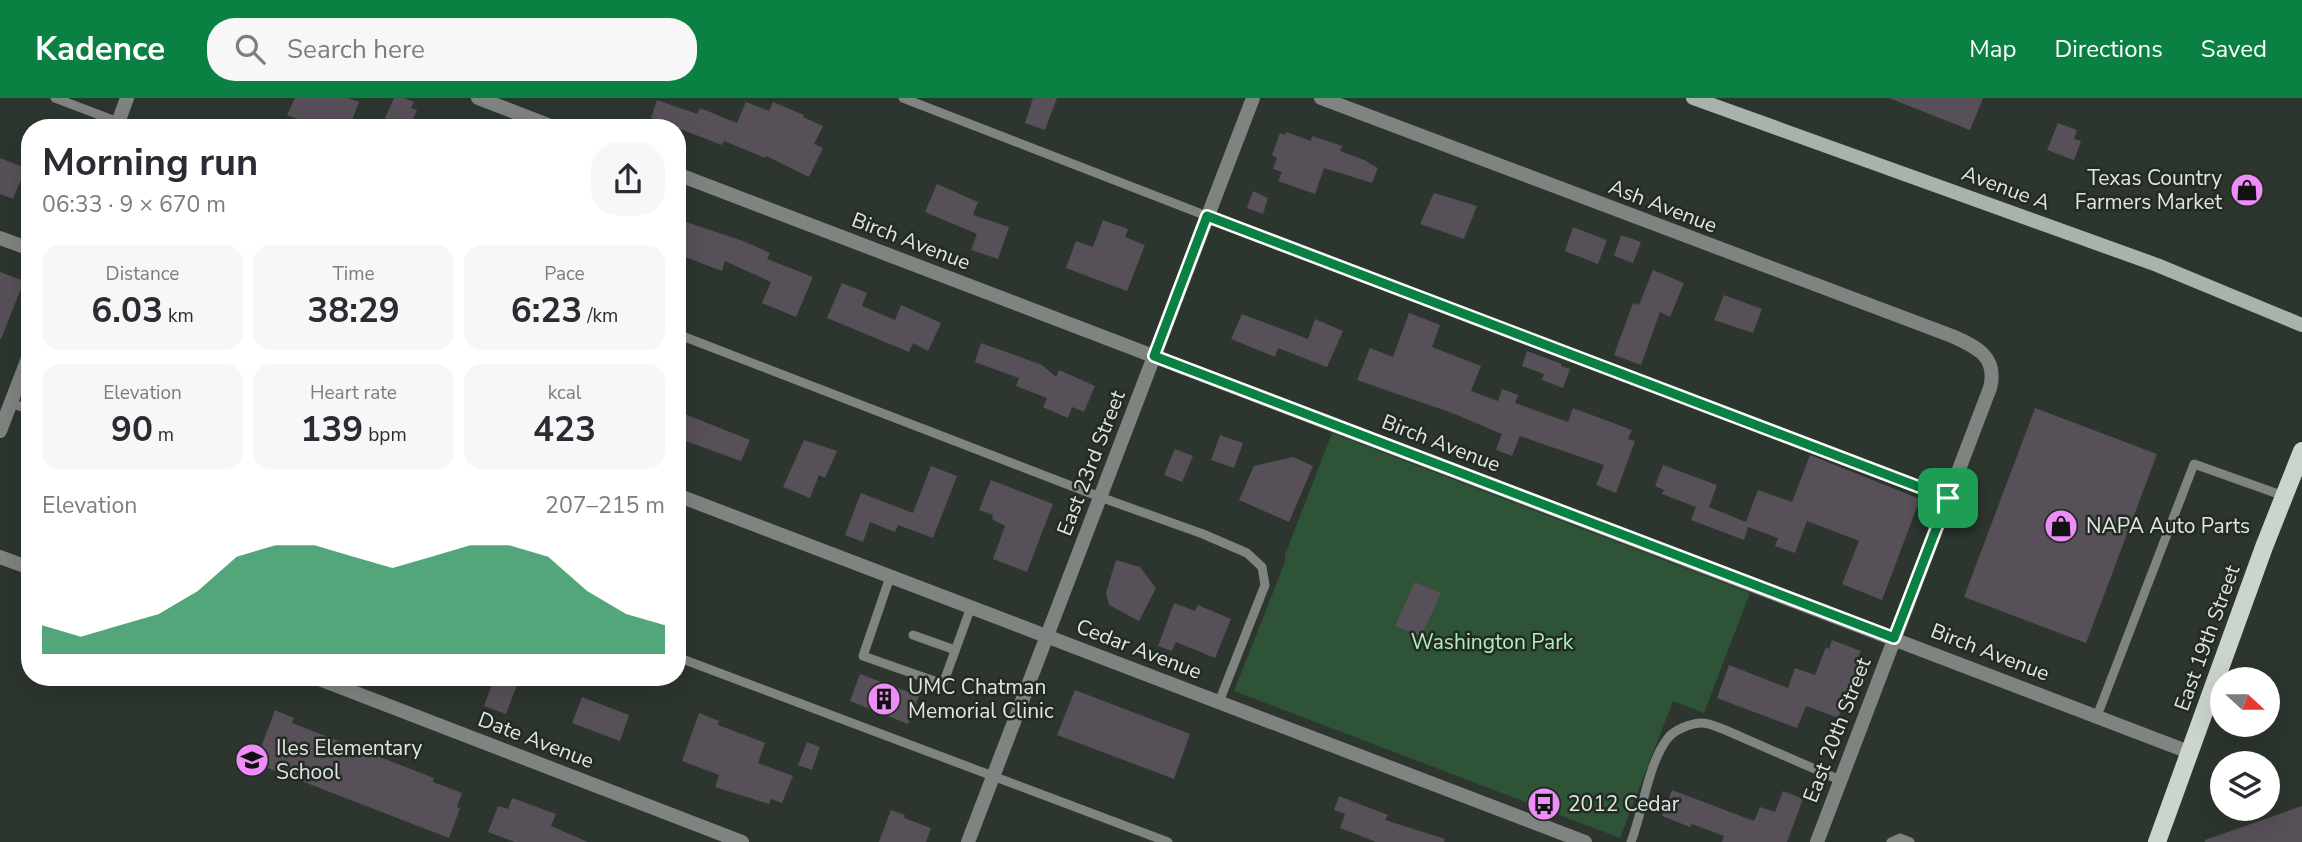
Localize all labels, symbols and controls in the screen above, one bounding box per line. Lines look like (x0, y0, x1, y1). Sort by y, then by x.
search box (207, 18, 697, 81)
text: Kadence (35, 27, 165, 72)
icon: search (231, 30, 269, 68)
text: Search here (287, 32, 425, 67)
text: Map (1969, 33, 2016, 65)
text: Directions (2054, 33, 2163, 65)
text: Saved (2201, 33, 2267, 65)
text: Morning run (42, 137, 258, 188)
button: share (591, 142, 665, 216)
street label: Avenue A (1958, 159, 2054, 217)
place label: Texas Country Farmers Market (2075, 164, 2223, 216)
shop icon: Texas Country Farmers Market (2228, 171, 2266, 209)
street label: Ash Avenue (1605, 172, 1721, 240)
text: 06:33 · 9 × 670 m (42, 189, 226, 220)
street label: Birch Avenue (848, 206, 974, 276)
text: Distance (106, 261, 179, 287)
text: Time (332, 261, 375, 287)
text: Pace (544, 261, 585, 287)
text: 6.03 (91, 287, 163, 334)
text: 38:29 (307, 287, 400, 334)
text: 6:23 (511, 287, 582, 334)
text: km (163, 303, 194, 329)
text: /km (582, 303, 618, 329)
text: Elevation (103, 380, 182, 406)
text: Heart rate (310, 380, 397, 406)
text: kcal (548, 380, 581, 406)
street label: East 23rd Street (1050, 386, 1132, 540)
text: 90 (111, 406, 153, 453)
text: 139 (300, 406, 363, 453)
text: 423 (533, 406, 596, 453)
street label: Birch Avenue (1378, 408, 1504, 478)
text: m (153, 422, 174, 448)
text: bpm (363, 422, 407, 448)
pin (1918, 468, 1978, 528)
icon: arrive (1929, 479, 1967, 517)
text: Elevation (42, 490, 137, 521)
text: 207–215 m (545, 490, 665, 521)
shop icon: NAPA Auto Parts (2042, 507, 2080, 545)
place label: NAPA Auto Parts (2086, 512, 2250, 540)
street label: East 19th Street (2168, 561, 2247, 715)
street label: Cedar Avenue (1072, 612, 1206, 686)
street label: Birch Avenue (1927, 617, 2053, 687)
park label: Washington Park (1411, 628, 1574, 656)
street label: East 20th Street (1796, 653, 1878, 807)
north arrow (2210, 667, 2280, 737)
map controls (2210, 667, 2280, 821)
place label: UMC Chatman Memorial Clinic (908, 673, 1054, 725)
building icon: UMC Chatman Memorial Clinic (865, 680, 903, 718)
street label: Date Avenue (474, 705, 598, 775)
place label: Iles Elementary School (276, 734, 422, 786)
school or university icon: Iles Elementary School (233, 741, 271, 779)
button: layers (2210, 751, 2280, 821)
bus stop icon: 2012 Cedar (1525, 785, 1563, 823)
place label: 2012 Cedar (1568, 790, 1680, 818)

